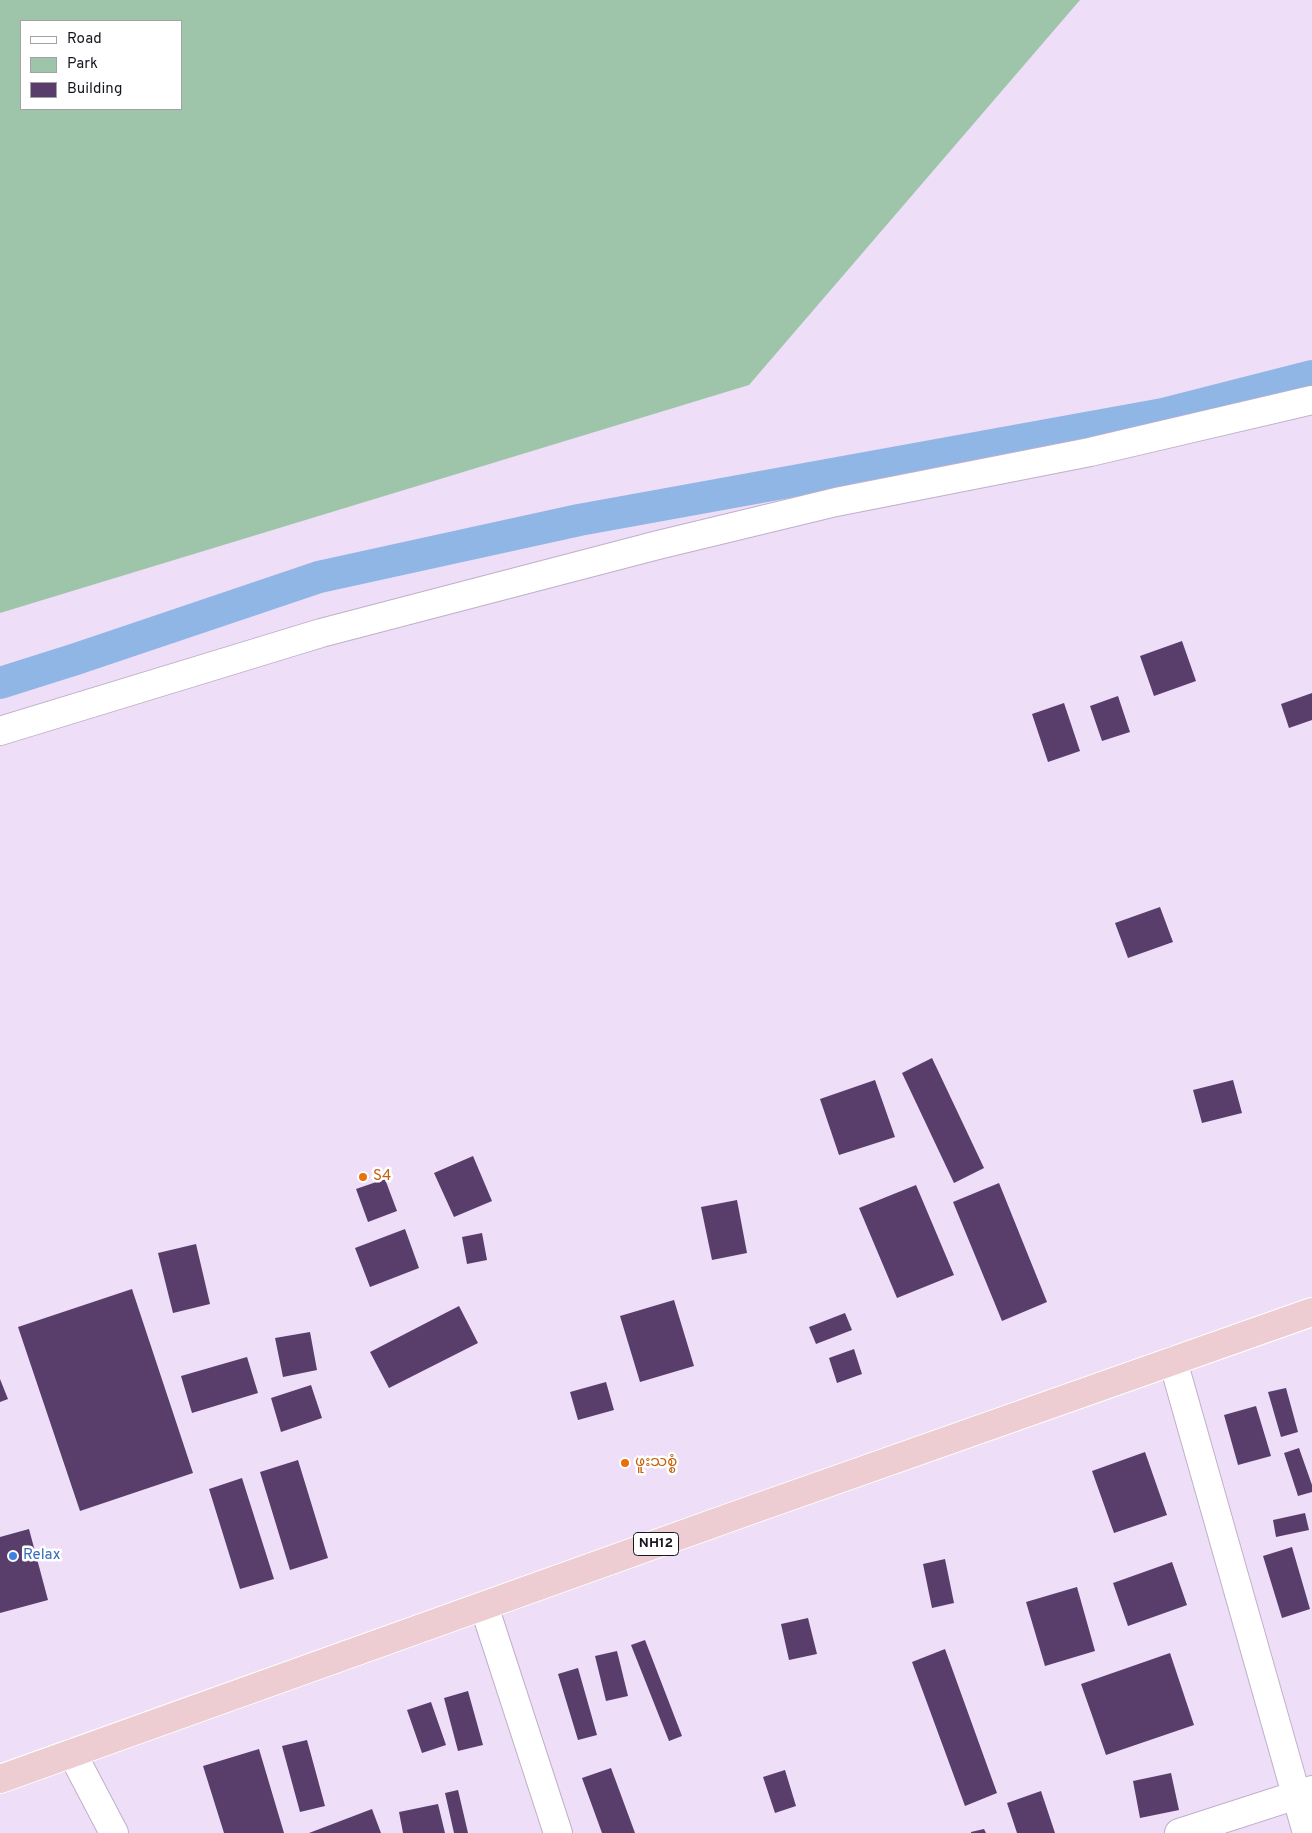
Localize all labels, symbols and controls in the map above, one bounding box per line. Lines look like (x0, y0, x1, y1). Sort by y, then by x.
legend (20, 20, 182, 110)
text: Road (67, 30, 102, 49)
text: Park (67, 55, 98, 74)
text: Building (67, 80, 122, 99)
place label: S4 (373, 1168, 391, 1186)
marker: S4 (357, 1171, 369, 1183)
place label: ဖူးသစ္စံ (635, 1454, 677, 1472)
marker: ဖူးသစ္စံ (619, 1457, 631, 1469)
road number: NH12 (634, 1532, 678, 1556)
place label: Relax (23, 1547, 60, 1565)
marker: Relax (7, 1550, 19, 1562)

